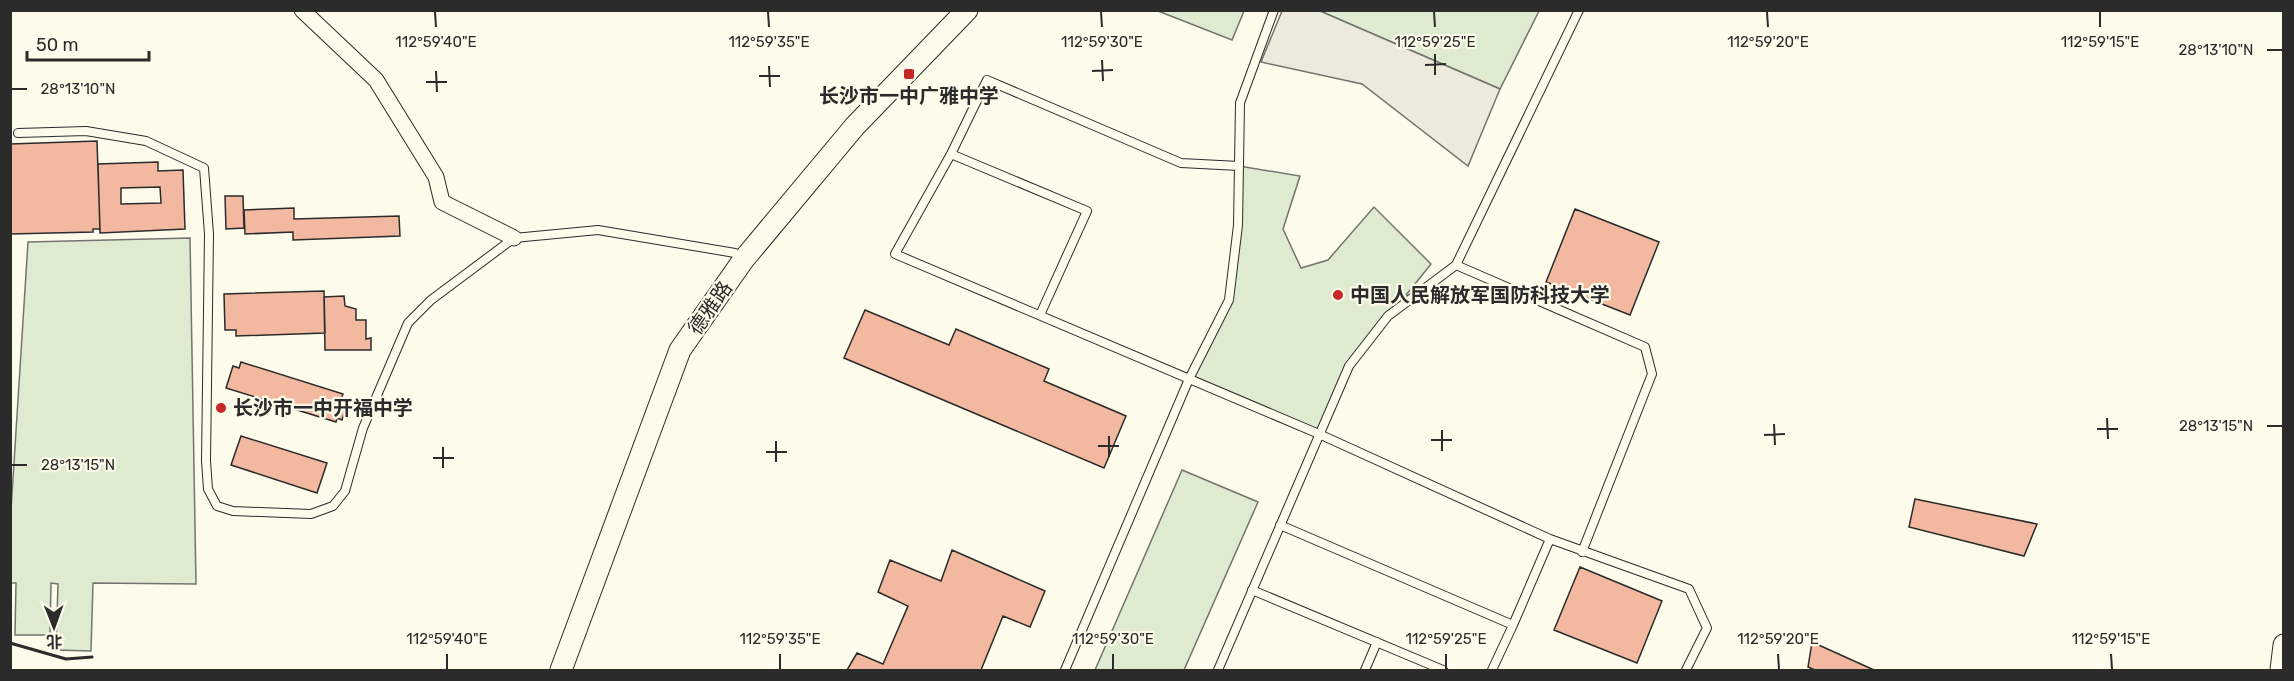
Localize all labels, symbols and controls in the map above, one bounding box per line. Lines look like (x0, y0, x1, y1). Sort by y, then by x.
scale bar (27, 24, 148, 62)
text: 112°59'40"E (395, 33, 477, 51)
text: 112°59'35"E (728, 33, 810, 51)
text: 112°59'30"E (1061, 33, 1143, 51)
text: 112°59'25"E (1395, 33, 1475, 51)
text: 112°59'20"E (1727, 33, 1809, 51)
text: 112°59'15"E (2061, 33, 2139, 51)
text: 50 m (36, 34, 79, 56)
text: 28°13'10"N (2179, 41, 2253, 59)
marker: 长沙市一中广雅中学 (902, 67, 916, 81)
text: 28°13'10"N (41, 80, 115, 98)
place label: 长沙市一中广雅中学 (819, 84, 999, 108)
street label: 德雅路 (683, 277, 737, 339)
place label: 中国人民解放军国防科技大学 (1350, 283, 1610, 307)
marker: 中国人民解放军国防科技大学 (1331, 288, 1345, 302)
place label: 长沙市一中开福中学 (233, 396, 413, 420)
marker: 长沙市一中开福中学 (214, 401, 228, 415)
text: 28°13'15"N (2179, 417, 2253, 435)
text: 28°13'15"N (41, 456, 115, 474)
north arrow (24, 597, 84, 657)
text: 112°59'40"E (406, 630, 488, 648)
text: 112°59'35"E (739, 630, 821, 648)
text: 112°59'30"E (1072, 630, 1154, 648)
text: 112°59'25"E (1406, 630, 1486, 648)
text: 112°59'20"E (1737, 630, 1819, 648)
text: 112°59'15"E (2072, 630, 2150, 648)
text: 北 (46, 632, 62, 651)

